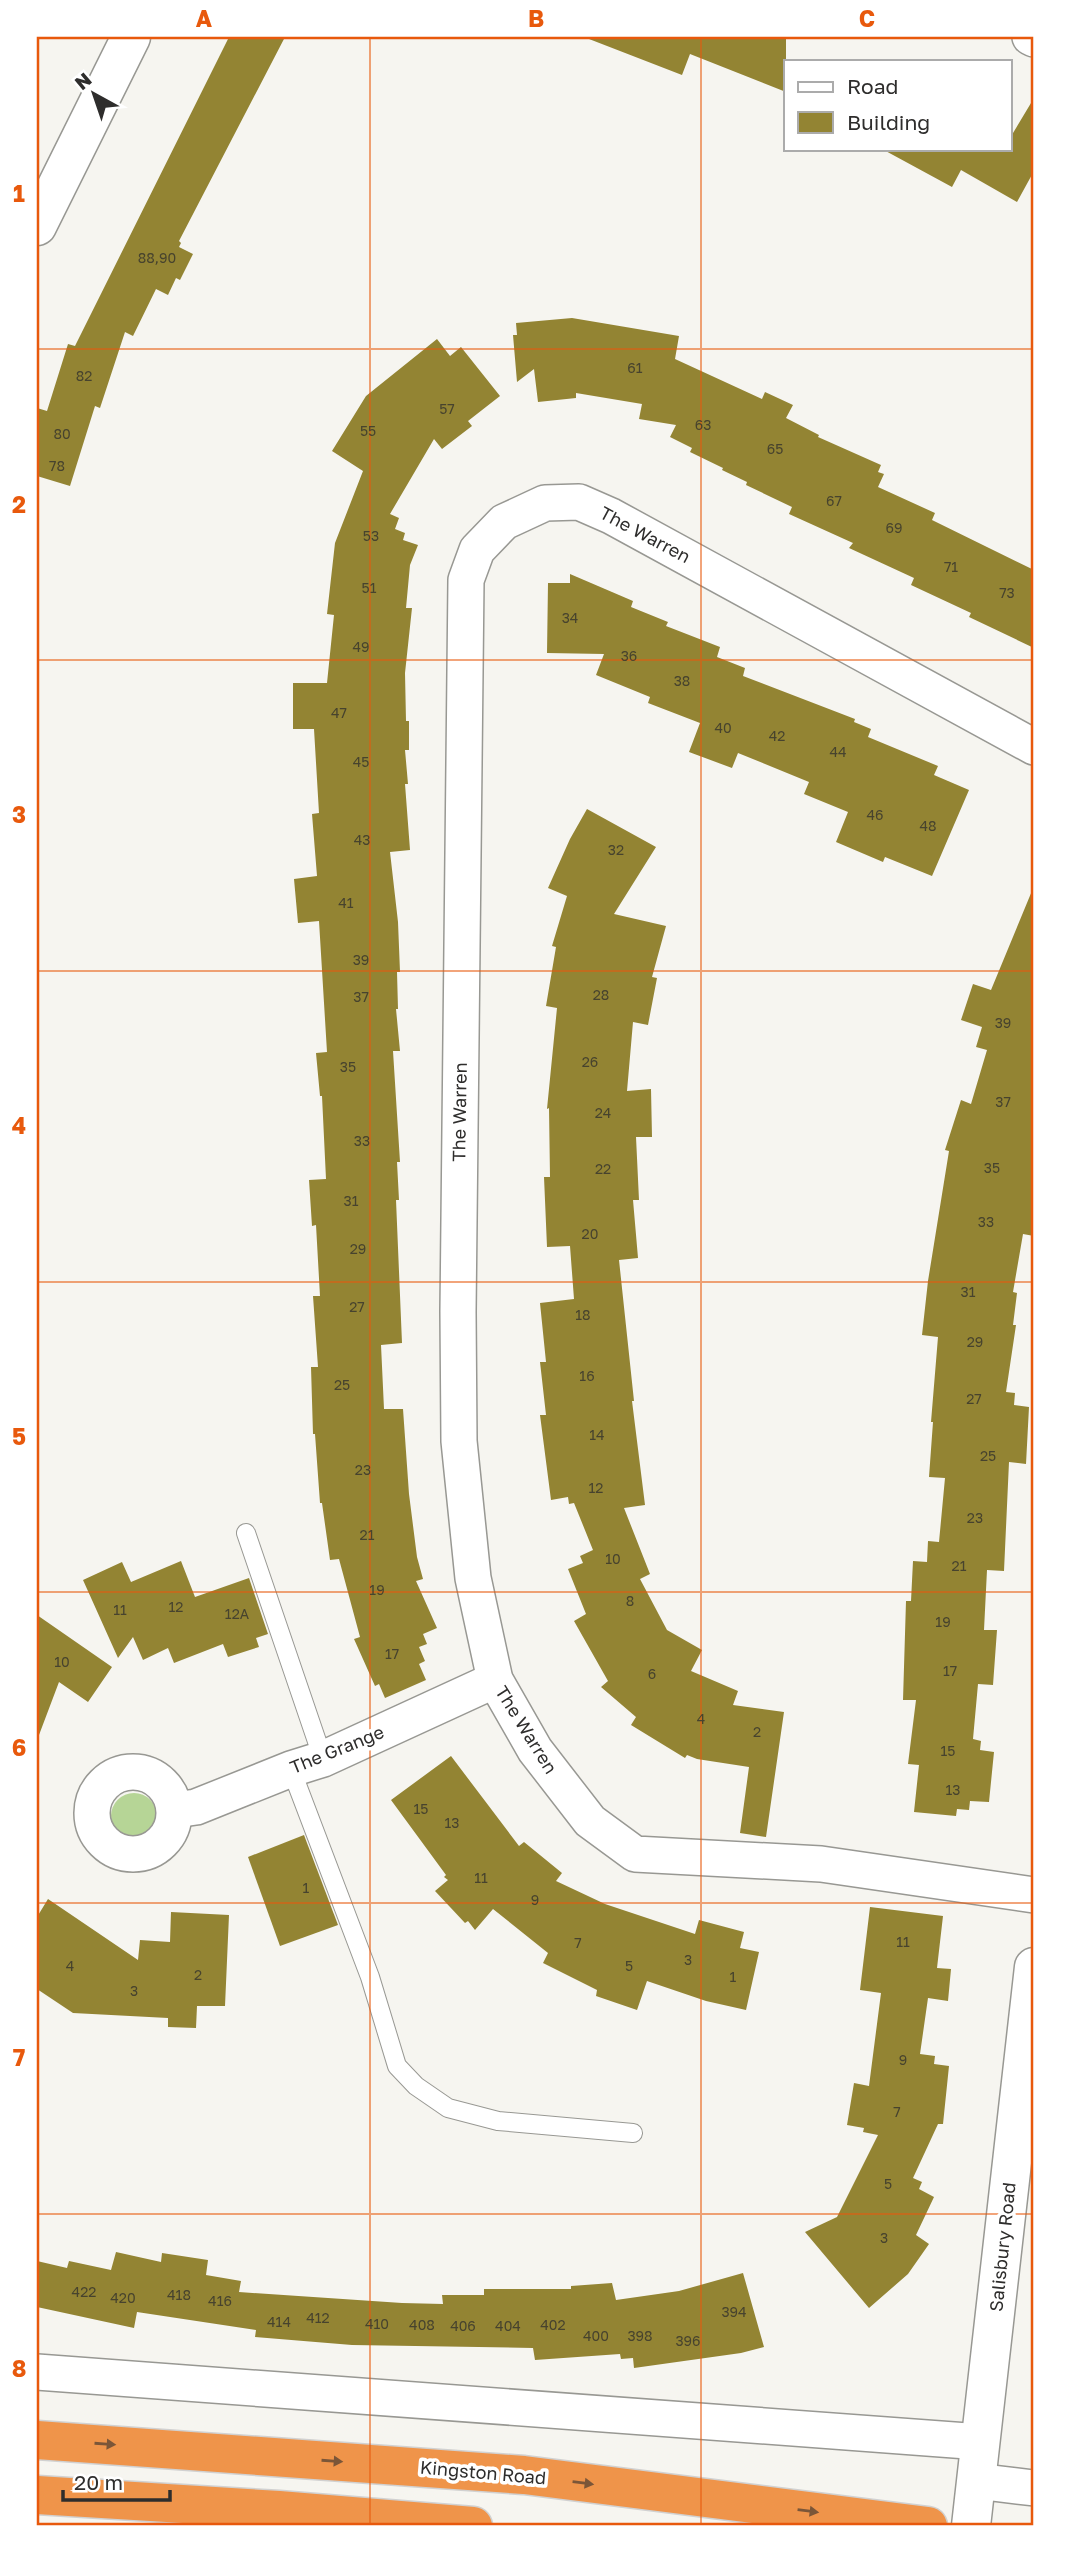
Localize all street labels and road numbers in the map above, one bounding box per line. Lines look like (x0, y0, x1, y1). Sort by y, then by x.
street label: The Warren (596, 501, 694, 567)
street label: The Warren (447, 1062, 471, 1162)
street label: The Warren (491, 1682, 562, 1777)
street label: The Grange (286, 1720, 387, 1778)
street label: Salisbury Road (984, 2181, 1020, 2313)
street label: Kingston Road (419, 2456, 547, 2488)

